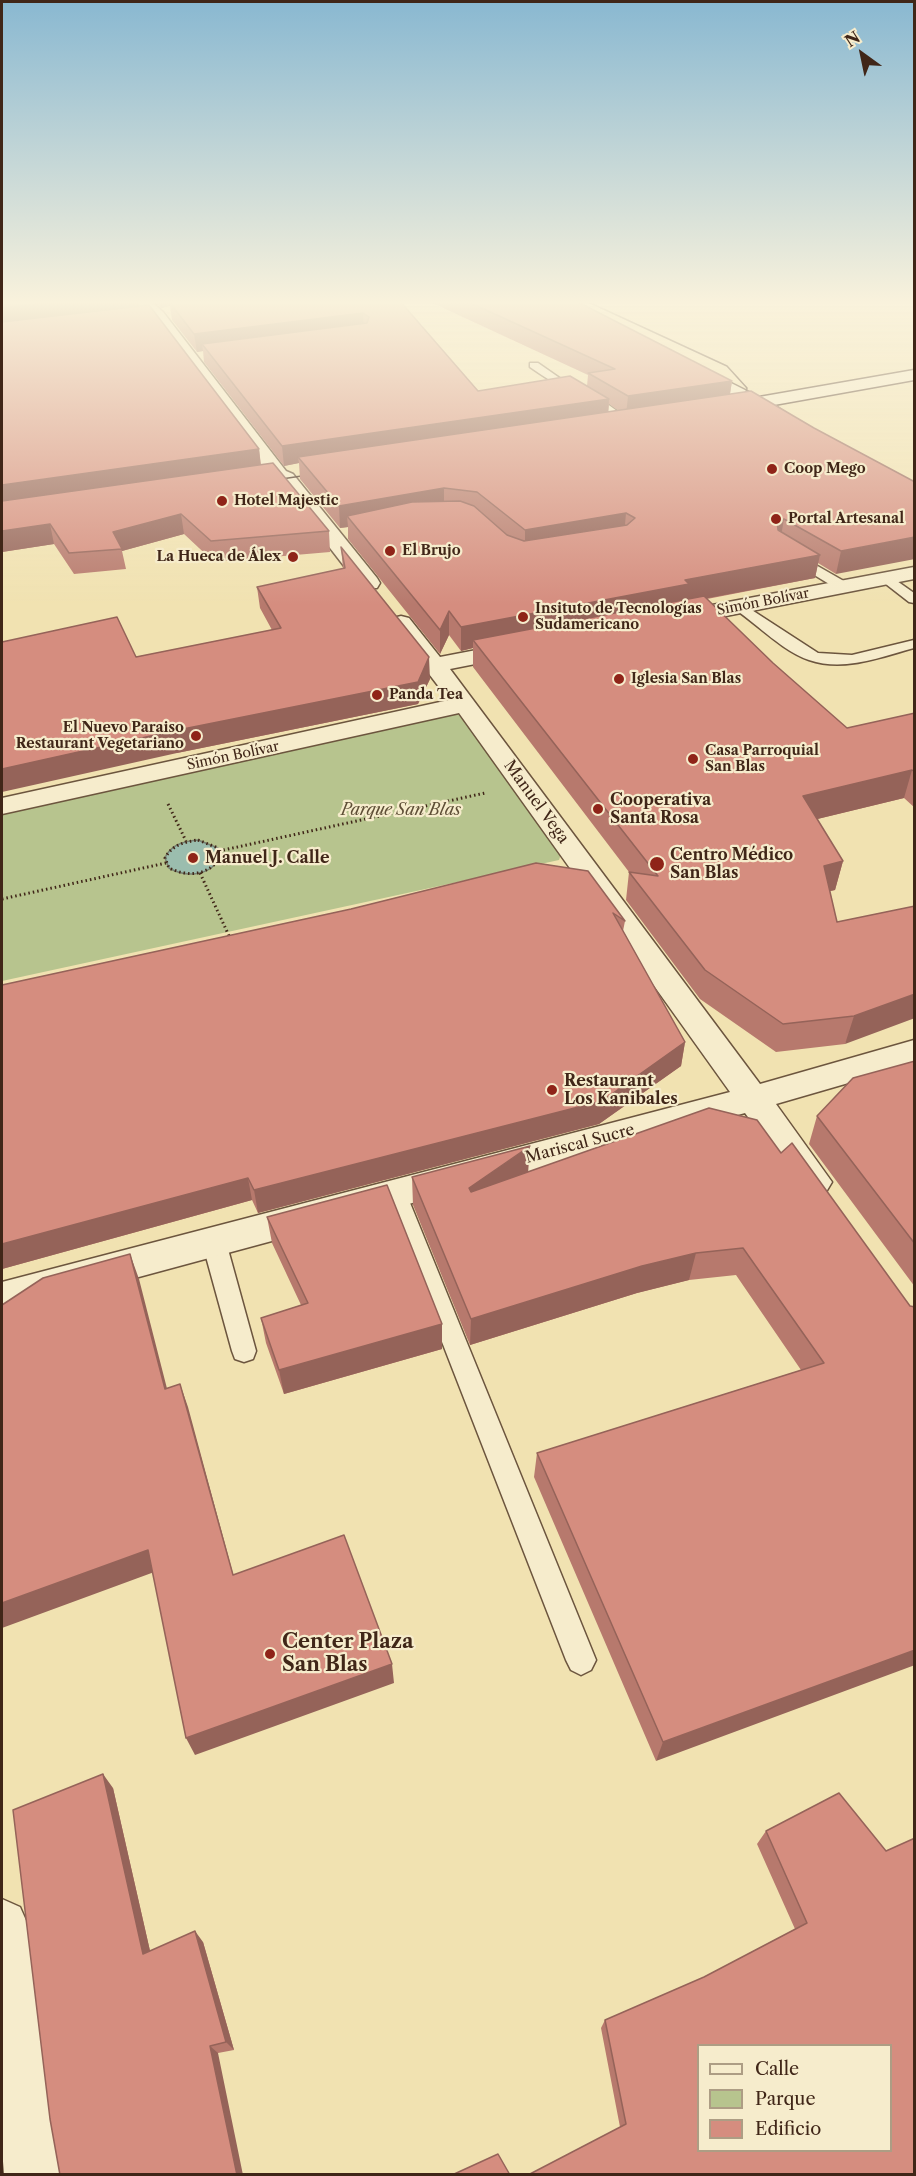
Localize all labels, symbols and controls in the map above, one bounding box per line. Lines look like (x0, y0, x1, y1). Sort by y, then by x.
north arrow (832, 24, 892, 84)
text: N (841, 27, 863, 51)
place label: Coop Mego (784, 461, 866, 477)
marker: Coop Mego (765, 462, 779, 476)
place label: Hotel Majestic (234, 493, 338, 509)
marker: Hotel Majestic (215, 494, 229, 508)
place label: Portal Artesanal (788, 511, 904, 527)
marker: Portal Artesanal (769, 512, 783, 526)
place label: El Brujo (402, 543, 461, 559)
marker: El Brujo (383, 544, 397, 558)
place label: La Hueca de Álex (156, 549, 281, 565)
marker: La Hueca de Álex (286, 550, 300, 564)
street label: Simón Bolívar (715, 585, 811, 619)
place label: Insituto de Tecnologías Sudamericano (535, 601, 702, 634)
marker: Insituto de Tecnologías Sudamericano (516, 610, 530, 624)
place label: Iglesia San Blas (631, 671, 741, 687)
marker: Iglesia San Blas (612, 672, 626, 686)
place label: Panda Tea (389, 687, 463, 703)
marker: Panda Tea (370, 688, 384, 702)
place label: El Nuevo Paraiso Restaurant Vegetariano (16, 720, 184, 752)
marker: El Nuevo Paraiso Restaurant Vegetariano (189, 729, 203, 743)
street label: Simón Bolívar (185, 738, 281, 774)
place label: Casa Parroquial San Blas (705, 743, 819, 776)
marker: Casa Parroquial San Blas (686, 752, 700, 766)
street label: Manuel Vega (499, 757, 573, 847)
place label: Cooperativa Santa Rosa (610, 790, 711, 828)
park label: Parque San Blas (341, 800, 461, 820)
marker: Cooperativa Santa Rosa (591, 802, 605, 816)
place label: Centro Médico San Blas (670, 845, 793, 883)
place label: Manuel J. Calle (205, 848, 330, 868)
marker: Manuel J. Calle (186, 851, 200, 865)
marker: Centro Médico San Blas (648, 855, 666, 873)
place label: Restaurant Los Kanibales (564, 1071, 678, 1109)
marker: Restaurant Los Kanibales (545, 1083, 559, 1097)
street label: Mariscal Sucre (523, 1120, 637, 1168)
place label: Center Plaza San Blas (282, 1630, 414, 1677)
marker: Center Plaza San Blas (263, 1647, 277, 1661)
legend (697, 2044, 892, 2152)
text: Calle (755, 2058, 799, 2080)
text: Parque (755, 2088, 816, 2110)
text: Edificio (755, 2118, 821, 2140)

